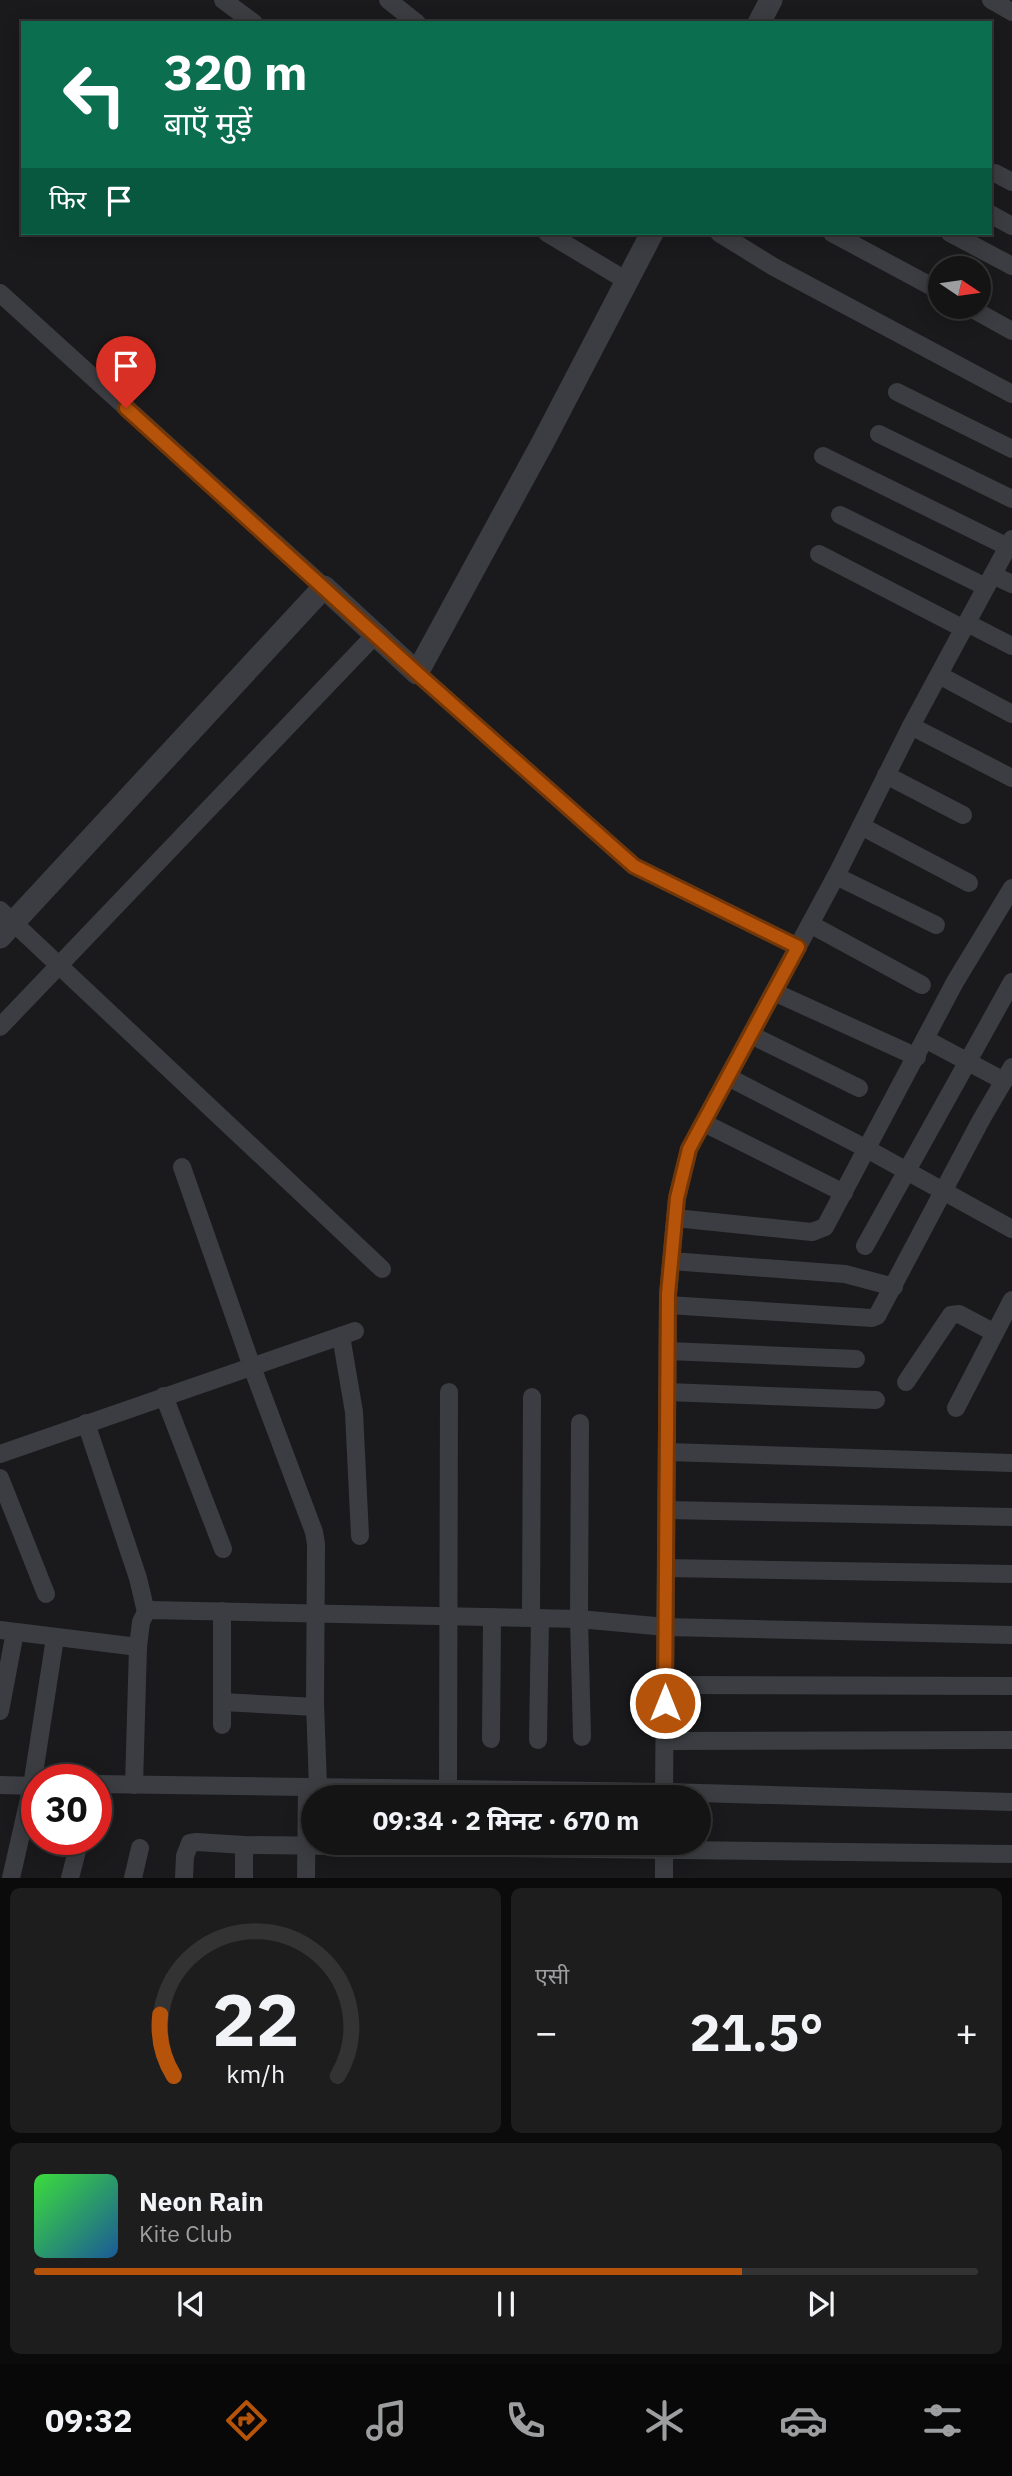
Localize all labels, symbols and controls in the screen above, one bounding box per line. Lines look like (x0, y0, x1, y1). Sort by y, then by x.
text: 320 m (164, 40, 308, 103)
icon: left (49, 49, 140, 140)
text: बाएँ मुड़ें (164, 102, 252, 144)
text: फिर (49, 182, 86, 216)
icon: arrive (100, 182, 138, 220)
north arrow (928, 256, 990, 318)
map controls (928, 256, 991, 319)
pin (96, 336, 156, 408)
icon: arrive (107, 347, 145, 385)
position arrow (628, 1666, 702, 1740)
speed limit sign: 30 (21, 1764, 112, 1855)
text: 09:34 · 2 मिनट · 670 m (373, 1803, 639, 1837)
text: एसी (535, 1960, 569, 1990)
text: 22 (212, 1972, 299, 2067)
text: 21.5° (689, 1998, 824, 2065)
text: − (535, 2007, 558, 2056)
text: + (955, 2007, 978, 2056)
text: km/h (226, 2057, 285, 2090)
text: Neon Rain (139, 2184, 264, 2218)
text: Kite Club (139, 2218, 232, 2248)
icon: previous (172, 2285, 210, 2323)
icon: pause (487, 2285, 525, 2323)
icon: next (802, 2285, 840, 2323)
icon: directions (222, 2396, 271, 2445)
icon: music (362, 2396, 411, 2445)
icon: phone (501, 2396, 550, 2445)
icon: climate (640, 2396, 689, 2445)
icon: car (779, 2396, 828, 2445)
icon: filters (918, 2396, 967, 2445)
text: 09:32 (45, 2399, 132, 2441)

